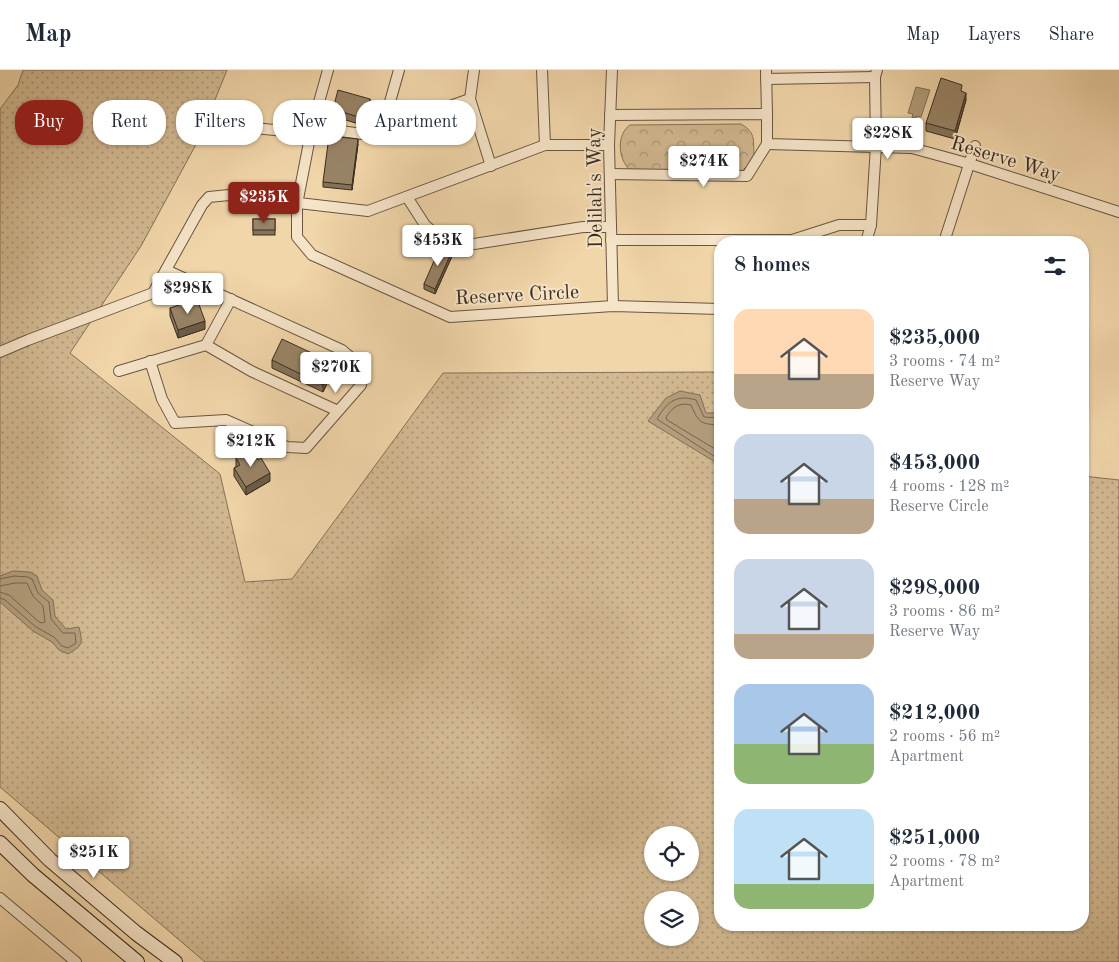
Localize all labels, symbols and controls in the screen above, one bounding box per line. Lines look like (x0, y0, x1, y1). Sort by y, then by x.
text: Map (25, 23, 72, 47)
text: Map (906, 26, 940, 44)
text: Layers (968, 26, 1020, 44)
text: Share (1048, 26, 1094, 44)
chip: Buy (15, 100, 83, 145)
chip: Rent (93, 100, 166, 145)
chip: Filters (176, 100, 263, 145)
chip: New (273, 100, 346, 145)
chip: Apartment (356, 100, 476, 145)
pin: $228K (853, 118, 923, 160)
text: $228K (863, 126, 913, 142)
street label: Delilah's Way (585, 127, 607, 249)
street label: Reserve Way (948, 134, 1063, 186)
pin: $274K (669, 146, 739, 188)
text: $274K (679, 154, 729, 170)
pin: $235K (229, 182, 299, 224)
text: $235K (239, 190, 289, 206)
pin: $453K (403, 224, 473, 267)
text: $453K (413, 233, 463, 249)
icon: filters (1041, 252, 1069, 280)
text: 8 homes (734, 255, 810, 276)
pin: $298K (153, 272, 223, 315)
text: $298K (163, 281, 213, 297)
street label: Reserve Circle (454, 283, 580, 309)
text: $235,000 (889, 328, 980, 349)
icon: home (774, 329, 834, 389)
pin: $270K (301, 352, 371, 394)
text: 3 rooms · 74 m² (889, 354, 1000, 370)
text: $270K (311, 360, 361, 376)
text: Reserve Way (889, 374, 980, 390)
pin: $212K (216, 426, 286, 468)
text: $212K (226, 434, 276, 450)
text: $453,000 (889, 453, 980, 474)
icon: home (774, 454, 834, 514)
text: 4 rooms · 128 m² (889, 479, 1009, 495)
text: Reserve Circle (889, 499, 989, 515)
text: $298,000 (889, 578, 980, 599)
icon: home (774, 579, 834, 639)
text: 3 rooms · 86 m² (889, 604, 1000, 620)
text: Reserve Way (889, 624, 980, 640)
text: $212,000 (889, 703, 980, 724)
icon: home (774, 704, 834, 764)
text: 2 rooms · 56 m² (889, 729, 1000, 745)
text: Apartment (889, 749, 964, 765)
map controls (644, 826, 699, 946)
button: locate (644, 826, 699, 881)
text: $251,000 (889, 828, 980, 849)
icon: home (774, 829, 834, 889)
pin: $251K (59, 836, 129, 879)
text: $251K (69, 845, 119, 861)
text: 2 rooms · 78 m² (889, 854, 1000, 870)
text: Apartment (889, 874, 964, 890)
button: layers (644, 891, 699, 946)

